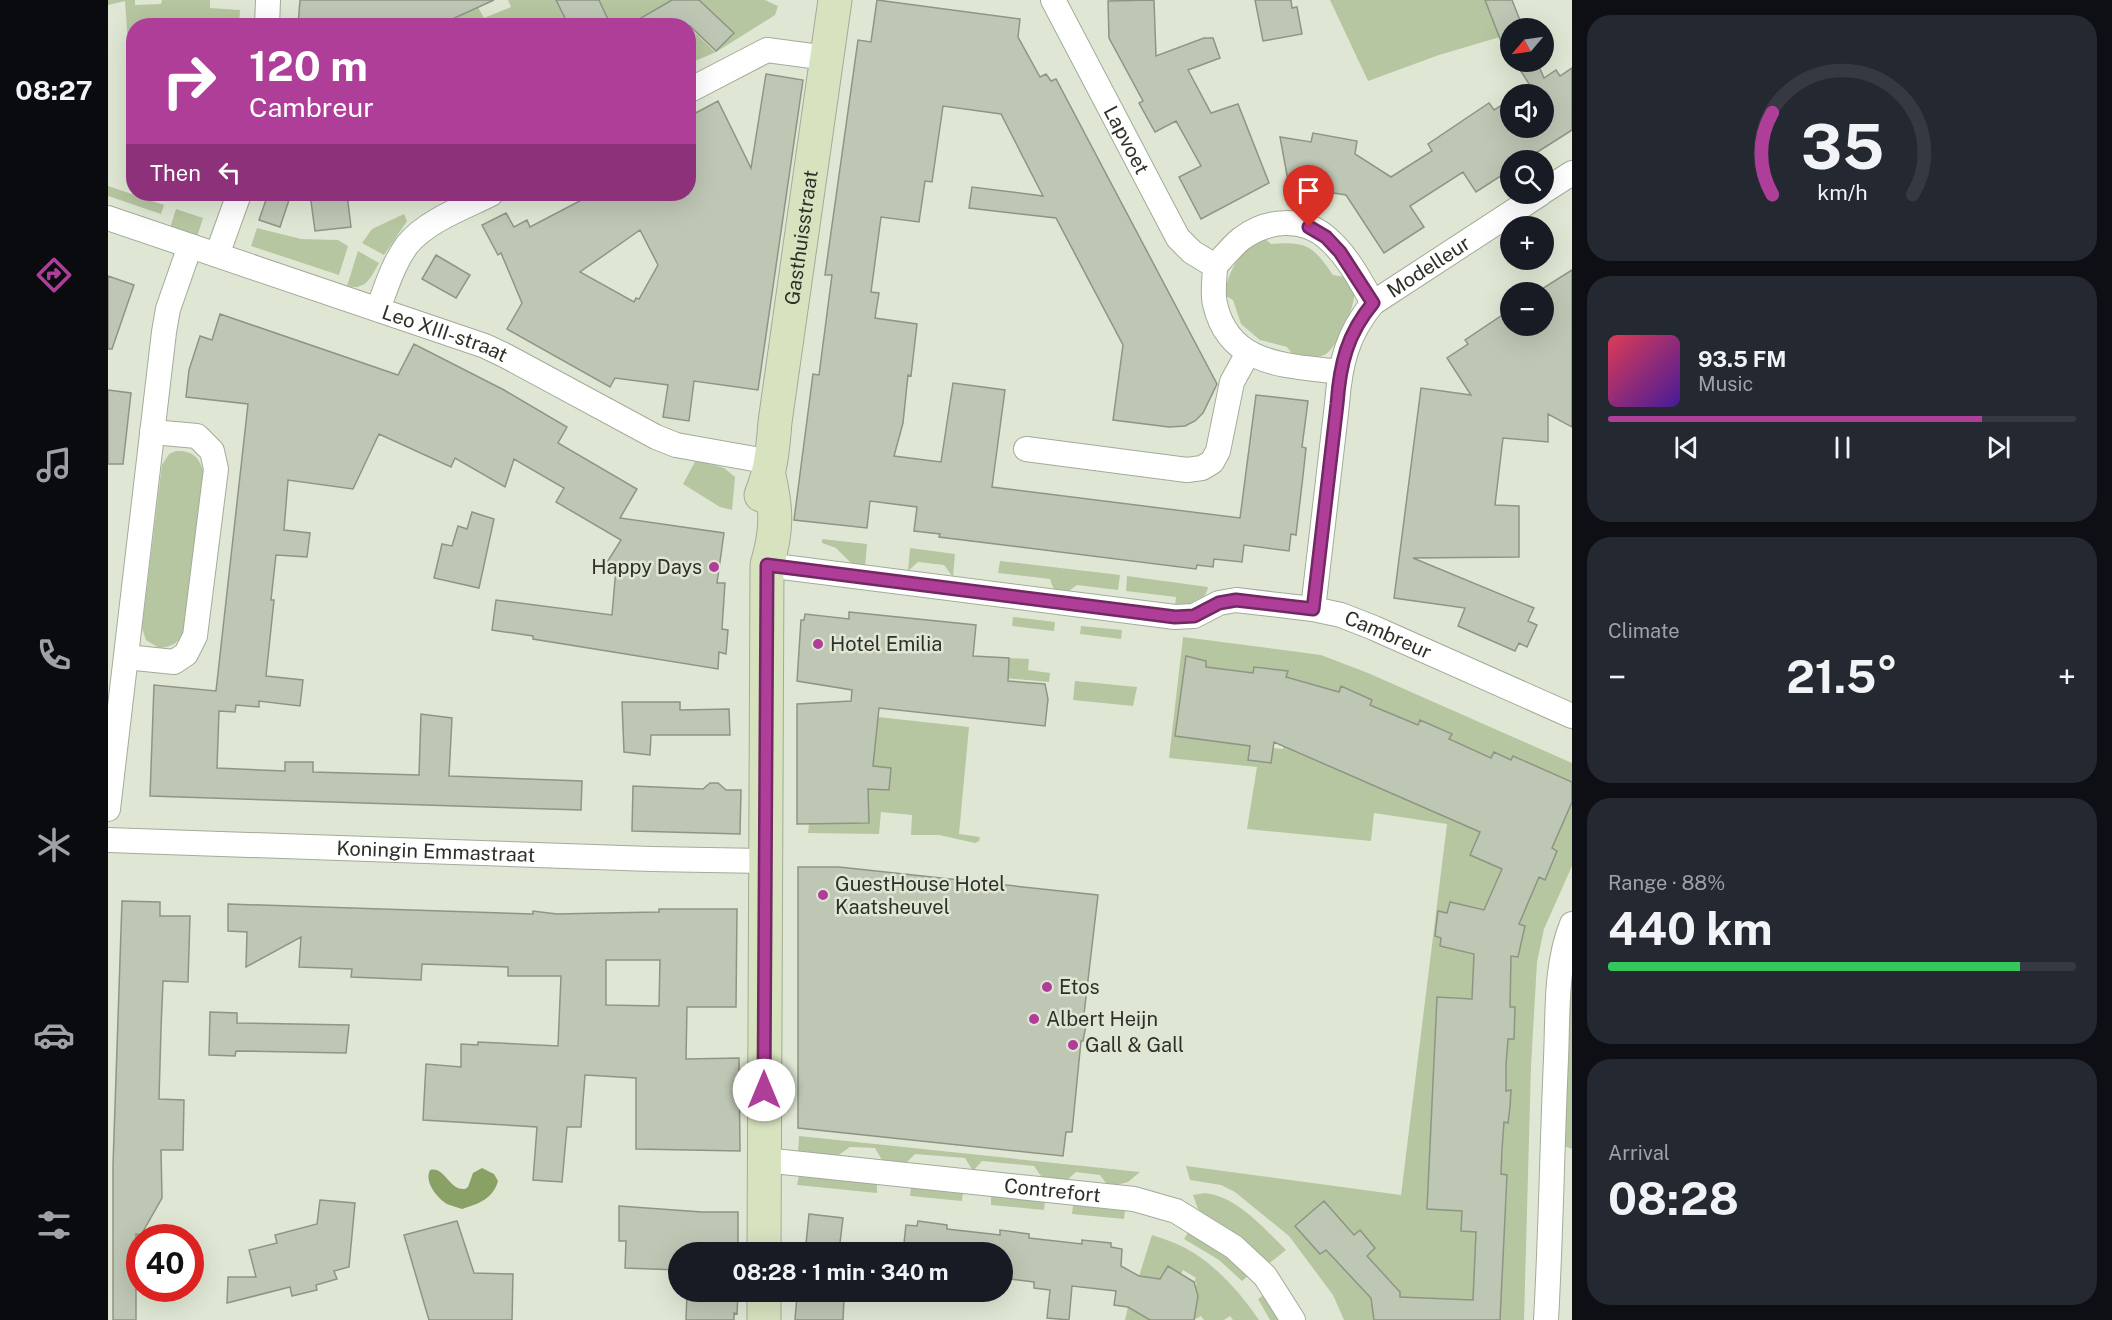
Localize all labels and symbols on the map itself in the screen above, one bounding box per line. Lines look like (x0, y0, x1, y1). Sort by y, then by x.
north arrow (1500, 18, 1554, 72)
street label: Lapvoet (1099, 102, 1154, 178)
pin (1283, 165, 1334, 227)
street label: Gasthuisstraat (780, 168, 823, 307)
street label: Modelleur (1382, 231, 1475, 303)
street label: Leo XIII-straat (379, 300, 512, 367)
place label: Happy Days (591, 555, 702, 579)
marker: Happy Days (707, 560, 721, 574)
street label: Cambreur (1341, 606, 1436, 664)
place label: Hotel Emilia (830, 632, 942, 656)
marker: Hotel Emilia (811, 637, 825, 651)
street label: Koningin Emmastraat (336, 836, 536, 867)
place label: GuestHouse Hotel Kaatsheuvel (835, 872, 1005, 919)
marker: GuestHouse Hotel Kaatsheuvel (816, 888, 830, 902)
place label: Etos (1059, 975, 1100, 999)
marker: Etos (1040, 980, 1054, 994)
place label: Albert Heijn (1046, 1007, 1158, 1031)
marker: Albert Heijn (1027, 1012, 1041, 1026)
place label: Gall & Gall (1085, 1033, 1184, 1057)
marker: Gall & Gall (1066, 1038, 1080, 1052)
position arrow (732, 1058, 796, 1122)
street label: Contrefort (1003, 1173, 1102, 1207)
speed limit sign: 40 (126, 1224, 204, 1302)

